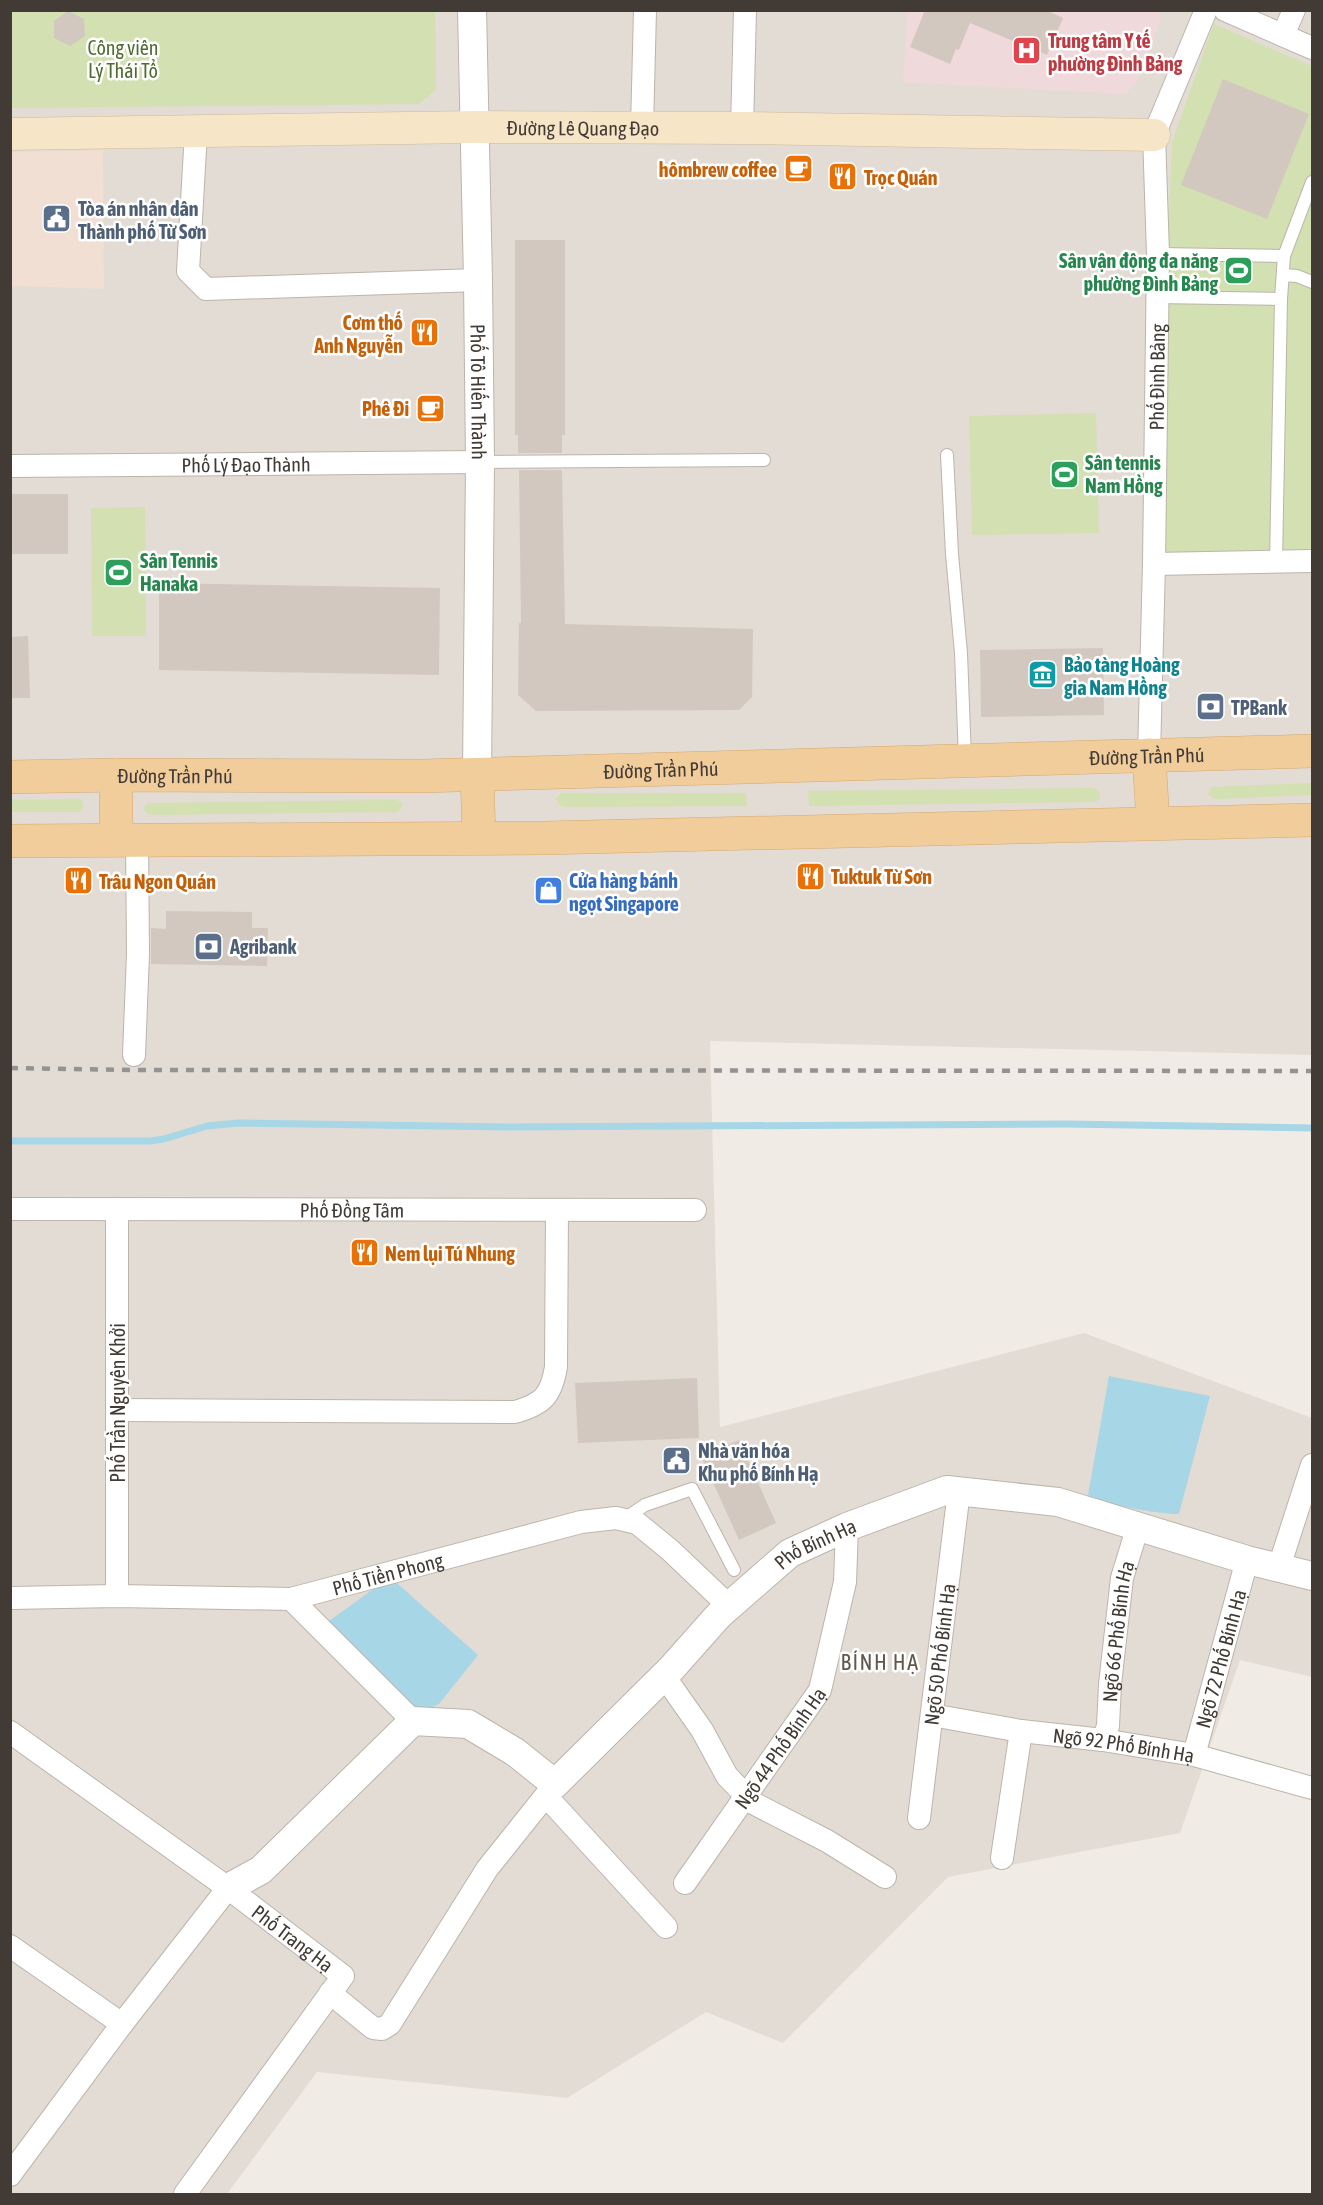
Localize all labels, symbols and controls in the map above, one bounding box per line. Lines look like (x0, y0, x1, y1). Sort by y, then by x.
place label: Trung tâm Y tế phường Đình Bảng (1048, 29, 1183, 75)
hospital icon: Trung tâm Y tế phường Đình Bảng (1011, 35, 1043, 67)
park label: Công viên Lý Thái Tổ (87, 36, 159, 82)
street label: Đường Lê Quang Đạo (507, 116, 659, 139)
cafe icon: hômbrew coffee (782, 153, 814, 185)
place label: hômbrew coffee (659, 158, 777, 181)
restaurant icon: Trọc Quán (827, 161, 859, 193)
place label: Trọc Quán (864, 166, 937, 189)
place label: Tòa án nhân dân Thành phố Từ Sơn (78, 197, 207, 243)
public building icon: Tòa án nhân dân Thành phố Từ Sơn (41, 203, 73, 235)
place label: Sân vận động đa năng phường Đình Bảng (1059, 249, 1218, 295)
sports icon: Sân vận động đa năng phường Đình Bảng (1223, 255, 1255, 287)
place label: Cơm thố Anh Nguyễn (313, 311, 403, 357)
restaurant icon: Cơm thố Anh Nguyễn (408, 317, 440, 349)
street label: Phố Đình Bảng (1144, 323, 1169, 431)
street label: Phố Tô Hiến Thành (467, 324, 491, 460)
cafe icon: Phê Đi (414, 392, 446, 424)
place label: Phê Đi (362, 397, 409, 420)
place label: Sân tennis Nam Hồng (1085, 451, 1163, 497)
street label: Phố Lý Đạo Thành (181, 452, 311, 476)
sports icon: Sân tennis Nam Hồng (1048, 458, 1080, 490)
place label: Sân Tennis Hanaka (140, 549, 218, 595)
sports icon: Sân Tennis Hanaka (103, 556, 135, 588)
place label: Bảo tàng Hoàng gia Nam Hồng (1064, 653, 1180, 699)
museum icon: Bảo tàng Hoàng gia Nam Hồng (1027, 659, 1059, 691)
bank icon: TPBank (1194, 691, 1226, 723)
place label: TPBank (1231, 696, 1287, 719)
street label: Đường Trần Phú (1089, 743, 1205, 769)
street label: Đường Trần Phú (603, 756, 719, 782)
street label: Đường Trần Phú (117, 764, 233, 787)
restaurant icon: Tuktuk Từ Sơn (794, 860, 826, 892)
restaurant icon: Trâu Ngon Quán (62, 865, 94, 897)
place label: Tuktuk Từ Sơn (831, 865, 932, 888)
place label: Cửa hàng bánh ngọt Singapore (569, 869, 679, 915)
place label: Trâu Ngon Quán (99, 870, 216, 893)
shop icon: Cửa hàng bánh ngọt Singapore (532, 875, 564, 907)
bank icon: Agribank (193, 930, 225, 962)
place label: Agribank (229, 935, 296, 958)
street label: Phố Đồng Tâm (300, 1198, 404, 1221)
restaurant icon: Nem lụi Tú Nhung (348, 1237, 380, 1269)
place label: Nem lụi Tú Nhung (385, 1242, 515, 1265)
street label: Phố Trần Nguyên Khởi (106, 1323, 129, 1483)
place label: Nhà văn hóa Khu phố Bính Hạ (698, 1439, 818, 1485)
public building icon: Nhà văn hóa Khu phố Bính Hạ (661, 1445, 693, 1477)
street label: Phố Bính Hạ (769, 1513, 859, 1573)
street label: Phố Tiền Phong (330, 1548, 446, 1599)
street label: Ngõ 66 Phố Bính Hạ (1098, 1558, 1138, 1703)
street label: Ngõ 50 Phố Bính Hạ (919, 1582, 959, 1726)
street label: Ngõ 72 Phố Bính Hạ (1190, 1587, 1250, 1730)
district label: BÍNH HẠ (841, 1649, 919, 1675)
street label: Ngõ 44 Phố Bính Hạ (729, 1683, 830, 1813)
street label: Ngõ 92 Phố Bính Hạ (1052, 1723, 1196, 1766)
street label: Phố Trang Hạ (248, 1899, 338, 1976)

